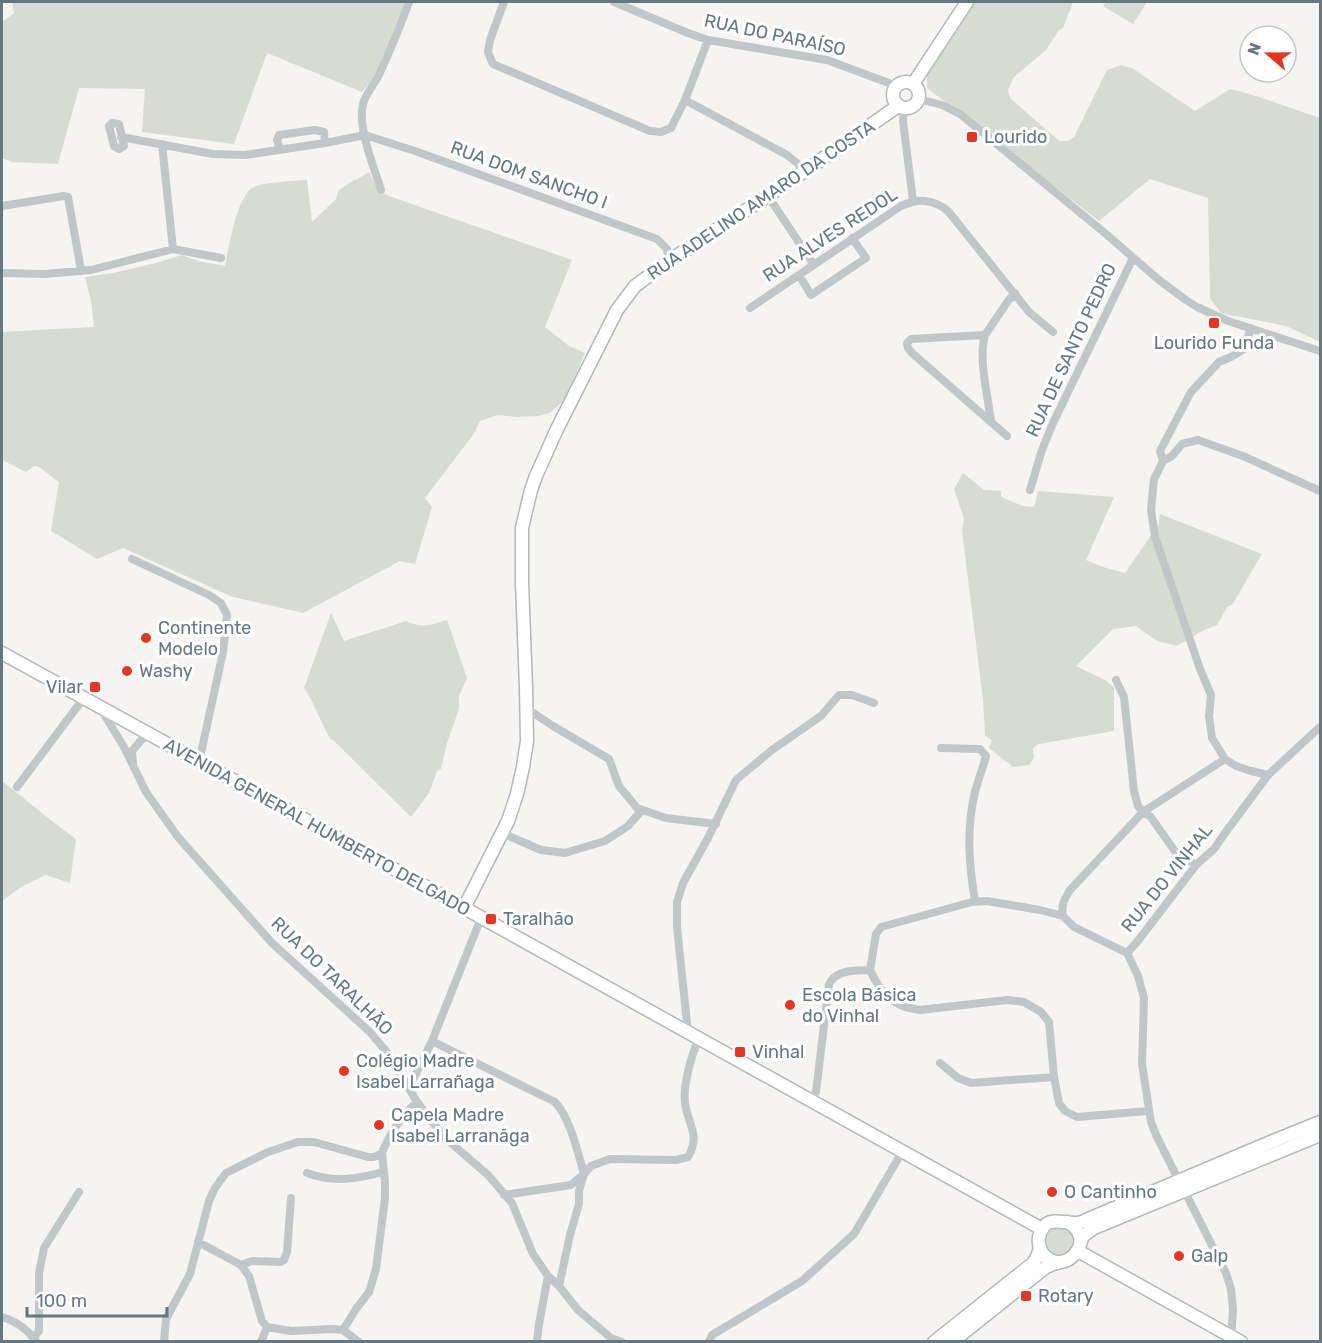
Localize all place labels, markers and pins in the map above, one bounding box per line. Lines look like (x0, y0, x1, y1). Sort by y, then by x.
place label: Lourido (984, 126, 1047, 148)
marker: Lourido (965, 130, 979, 144)
marker: Lourido Funda (1207, 316, 1221, 330)
place label: Lourido Funda (1154, 332, 1274, 354)
place label: Continente Modelo (158, 617, 251, 660)
marker: Continente Modelo (139, 631, 153, 645)
place label: Washy (139, 660, 193, 682)
marker: Washy (120, 664, 134, 678)
place label: Vilar (46, 676, 83, 698)
marker: Vilar (88, 680, 102, 694)
place label: Taralhão (503, 908, 574, 930)
marker: Taralhão (484, 912, 498, 926)
place label: Escola Básica do Vinhal (802, 984, 916, 1027)
marker: Escola Básica do Vinhal (783, 998, 797, 1012)
place label: Vinhal (752, 1041, 804, 1063)
marker: Vinhal (733, 1045, 747, 1059)
place label: Colégio Madre Isabel Larrañaga (356, 1050, 495, 1093)
marker: Colégio Madre Isabel Larrañaga (337, 1064, 351, 1078)
place label: Capela Madre Isabel Larranãga (391, 1104, 530, 1147)
marker: Capela Madre Isabel Larranãga (372, 1118, 386, 1132)
place label: O Cantinho (1064, 1181, 1157, 1203)
marker: O Cantinho (1045, 1185, 1059, 1199)
place label: Galp (1191, 1245, 1228, 1267)
marker: Galp (1172, 1249, 1186, 1263)
place label: Rotary (1038, 1285, 1094, 1307)
marker: Rotary (1019, 1289, 1033, 1303)

